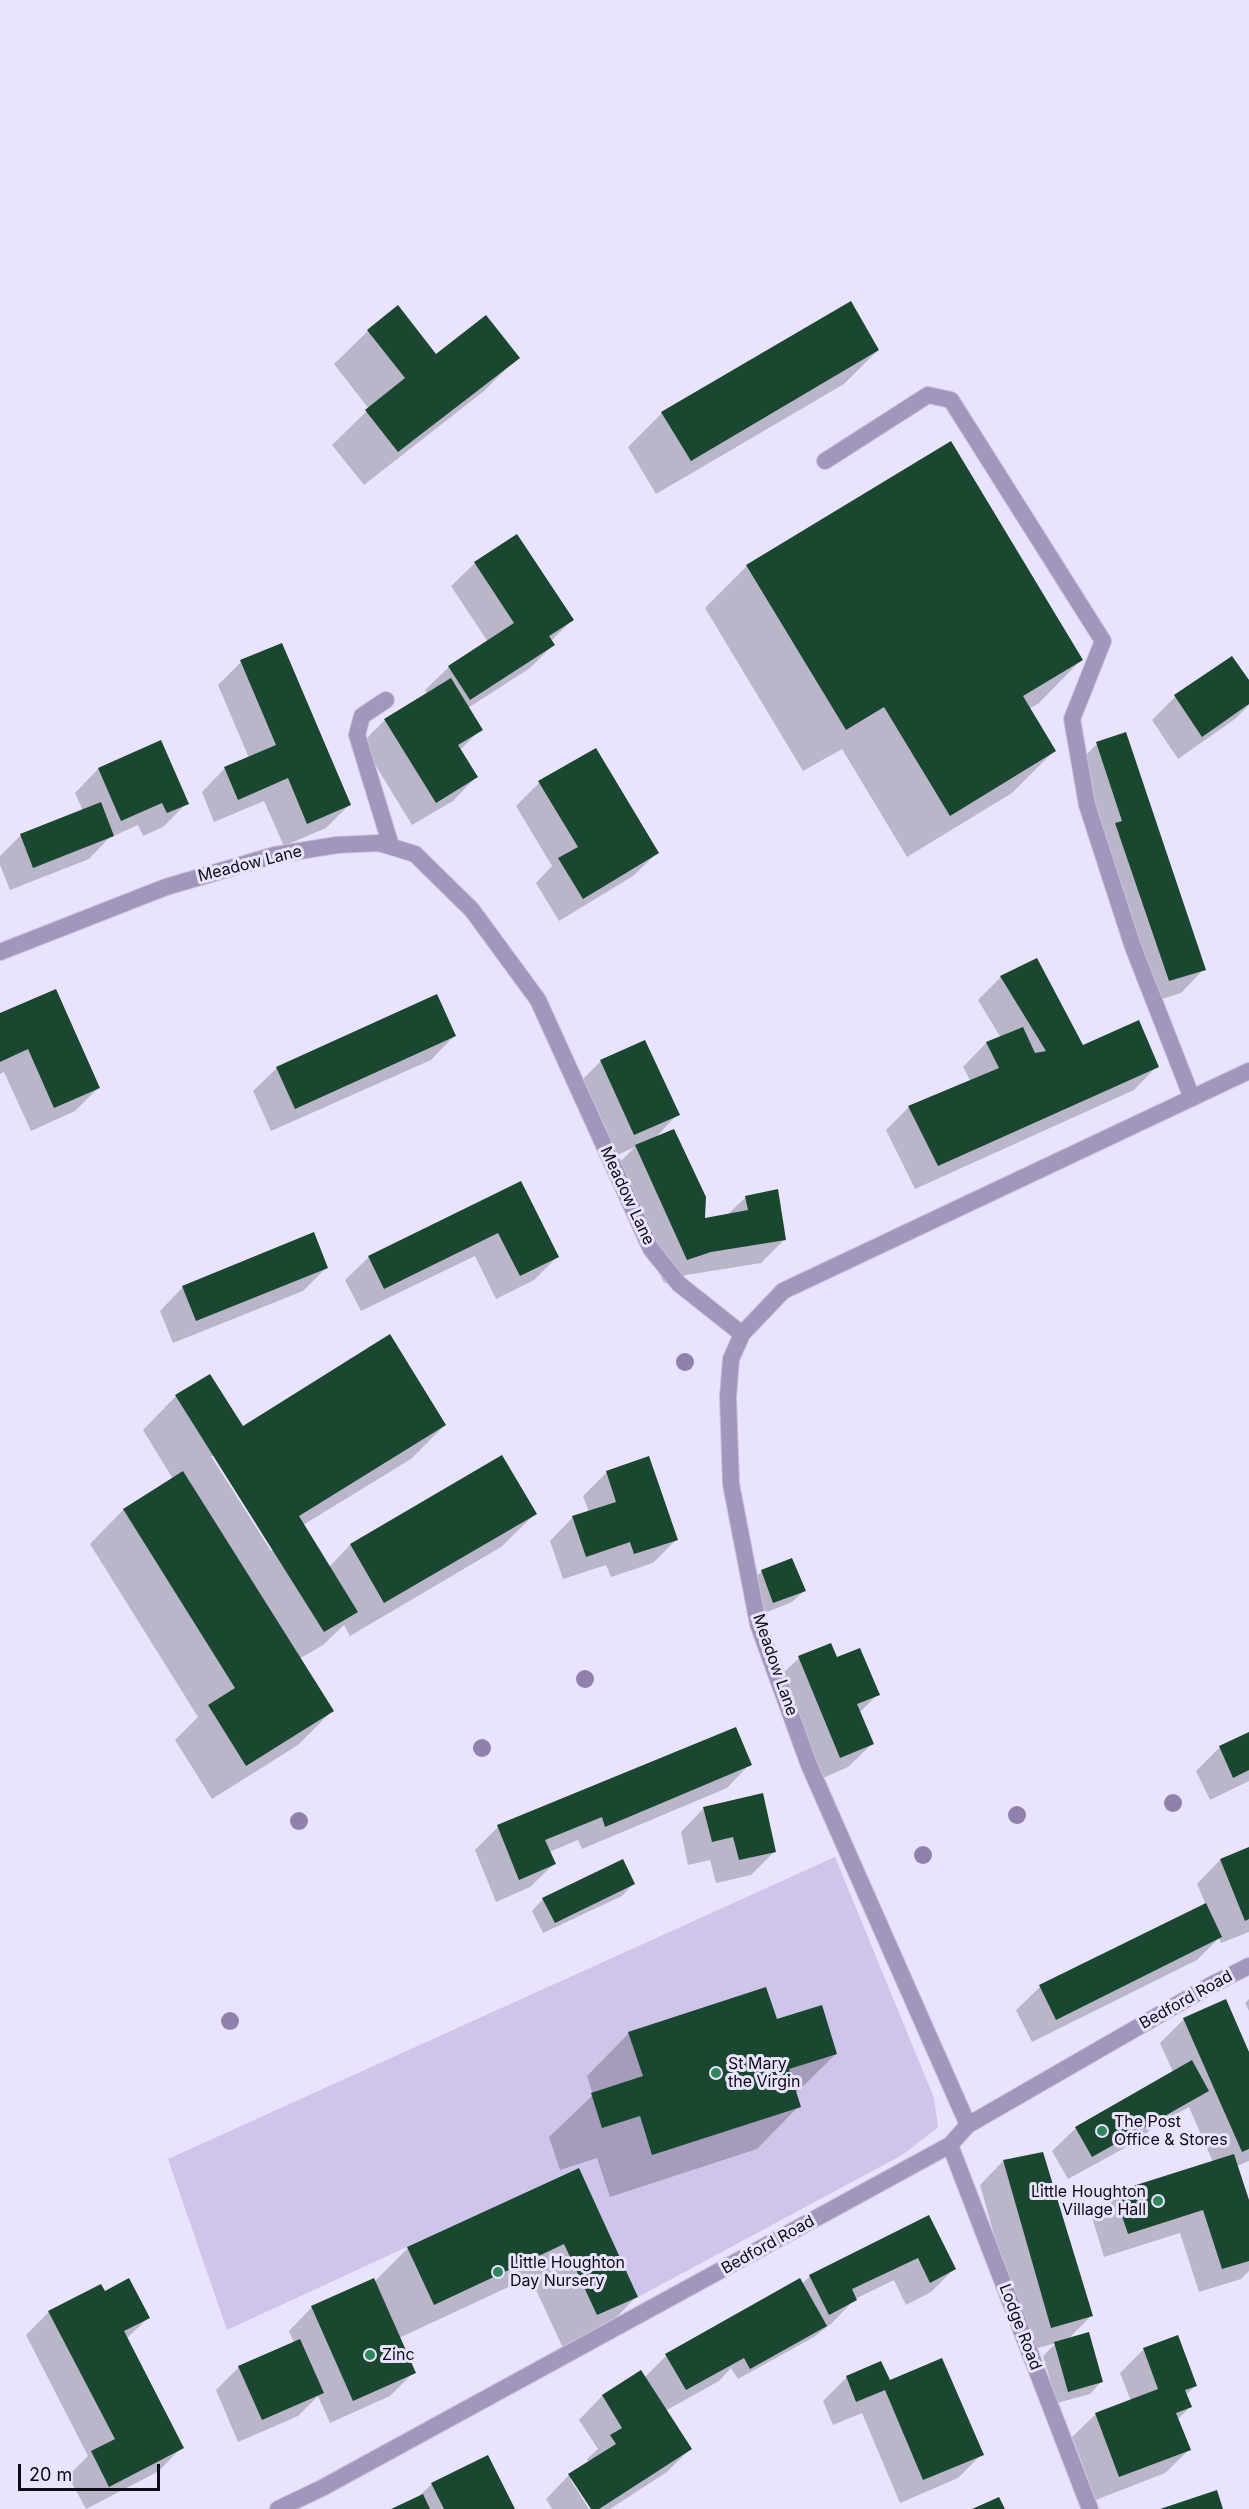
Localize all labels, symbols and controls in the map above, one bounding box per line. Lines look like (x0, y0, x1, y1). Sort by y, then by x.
street label: Meadow Lane (196, 842, 304, 886)
street label: Meadow Lane (596, 1144, 658, 1248)
street label: Meadow Lane (749, 1612, 801, 1718)
street label: Bedford Road (1136, 1967, 1236, 2033)
place label: St Mary the Virgin (728, 2054, 800, 2092)
marker: St Mary the Virgin (709, 2066, 723, 2080)
place label: The Post Office & Stores (1114, 2112, 1228, 2150)
marker: The Post Office & Stores (1095, 2124, 1109, 2138)
place label: Little Houghton Village Hall (1031, 2182, 1146, 2220)
marker: Little Houghton Village Hall (1151, 2194, 1165, 2208)
street label: Bedford Road (718, 2212, 818, 2278)
place label: Little Houghton Day Nursery (510, 2253, 625, 2291)
marker: Little Houghton Day Nursery (491, 2265, 505, 2279)
street label: Lodge Road (995, 2281, 1045, 2373)
place label: Zinc (382, 2345, 415, 2365)
marker: Zinc (363, 2348, 377, 2362)
scale bar (21, 2452, 164, 2490)
text: 20 m (29, 2464, 72, 2485)

